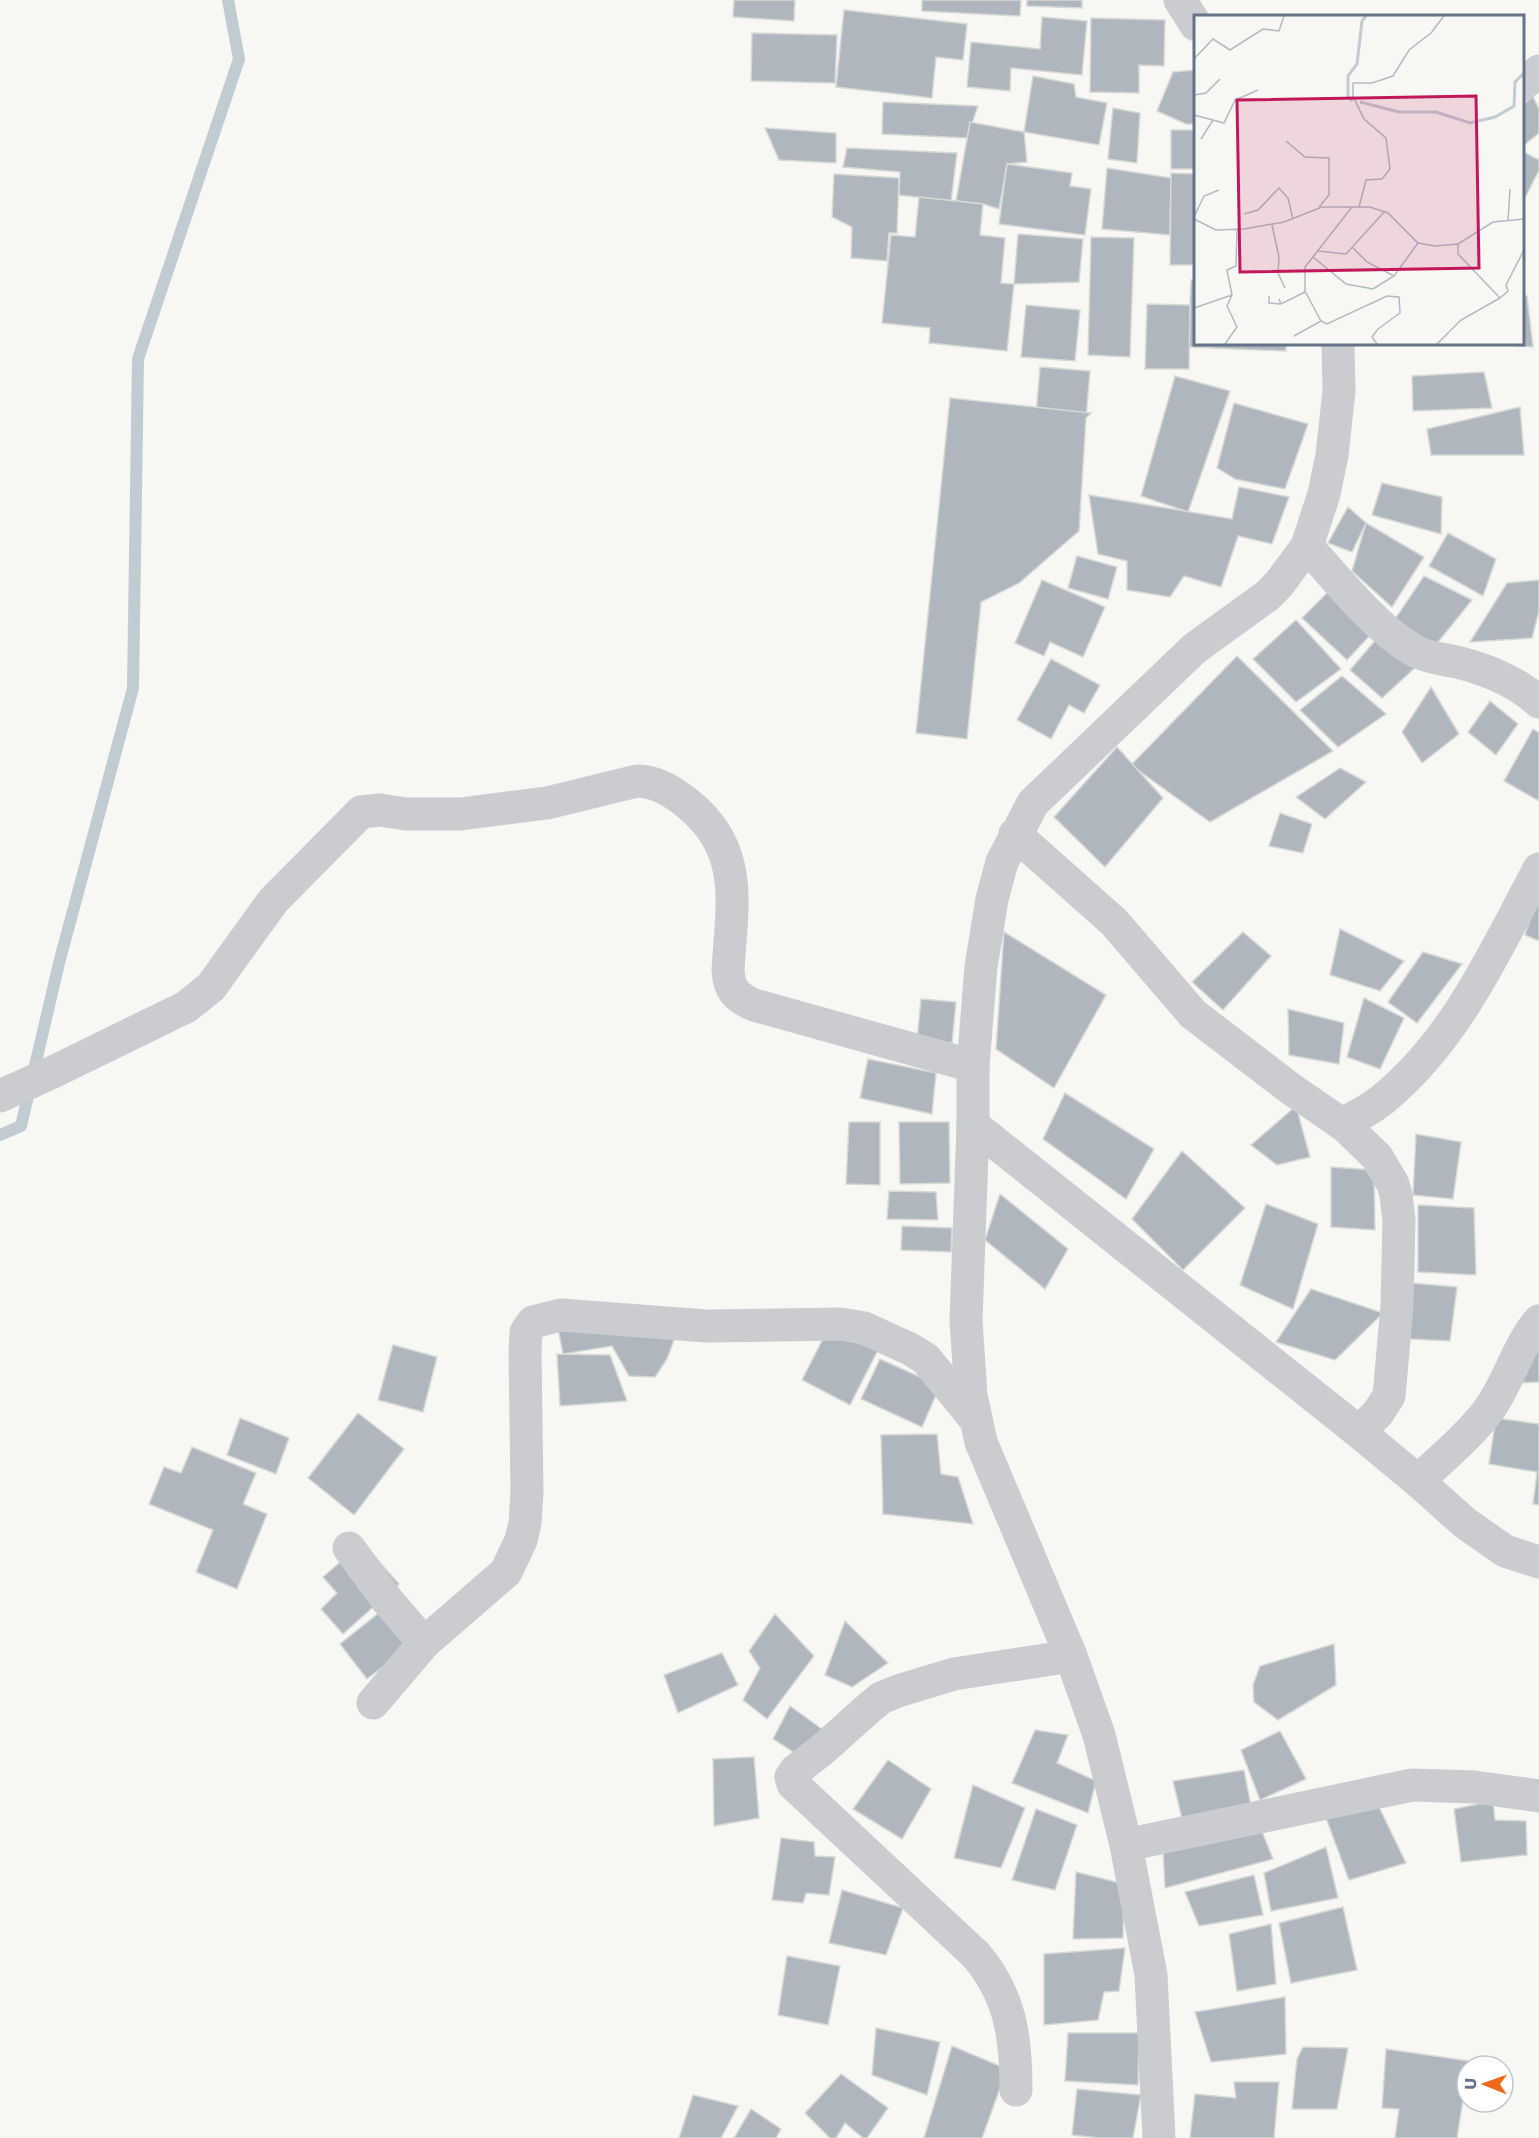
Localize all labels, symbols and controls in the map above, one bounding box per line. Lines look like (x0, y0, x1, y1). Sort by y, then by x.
inset map (1194, 15, 1524, 345)
north arrow (1455, 2054, 1515, 2114)
text: U (1460, 2078, 1480, 2090)

